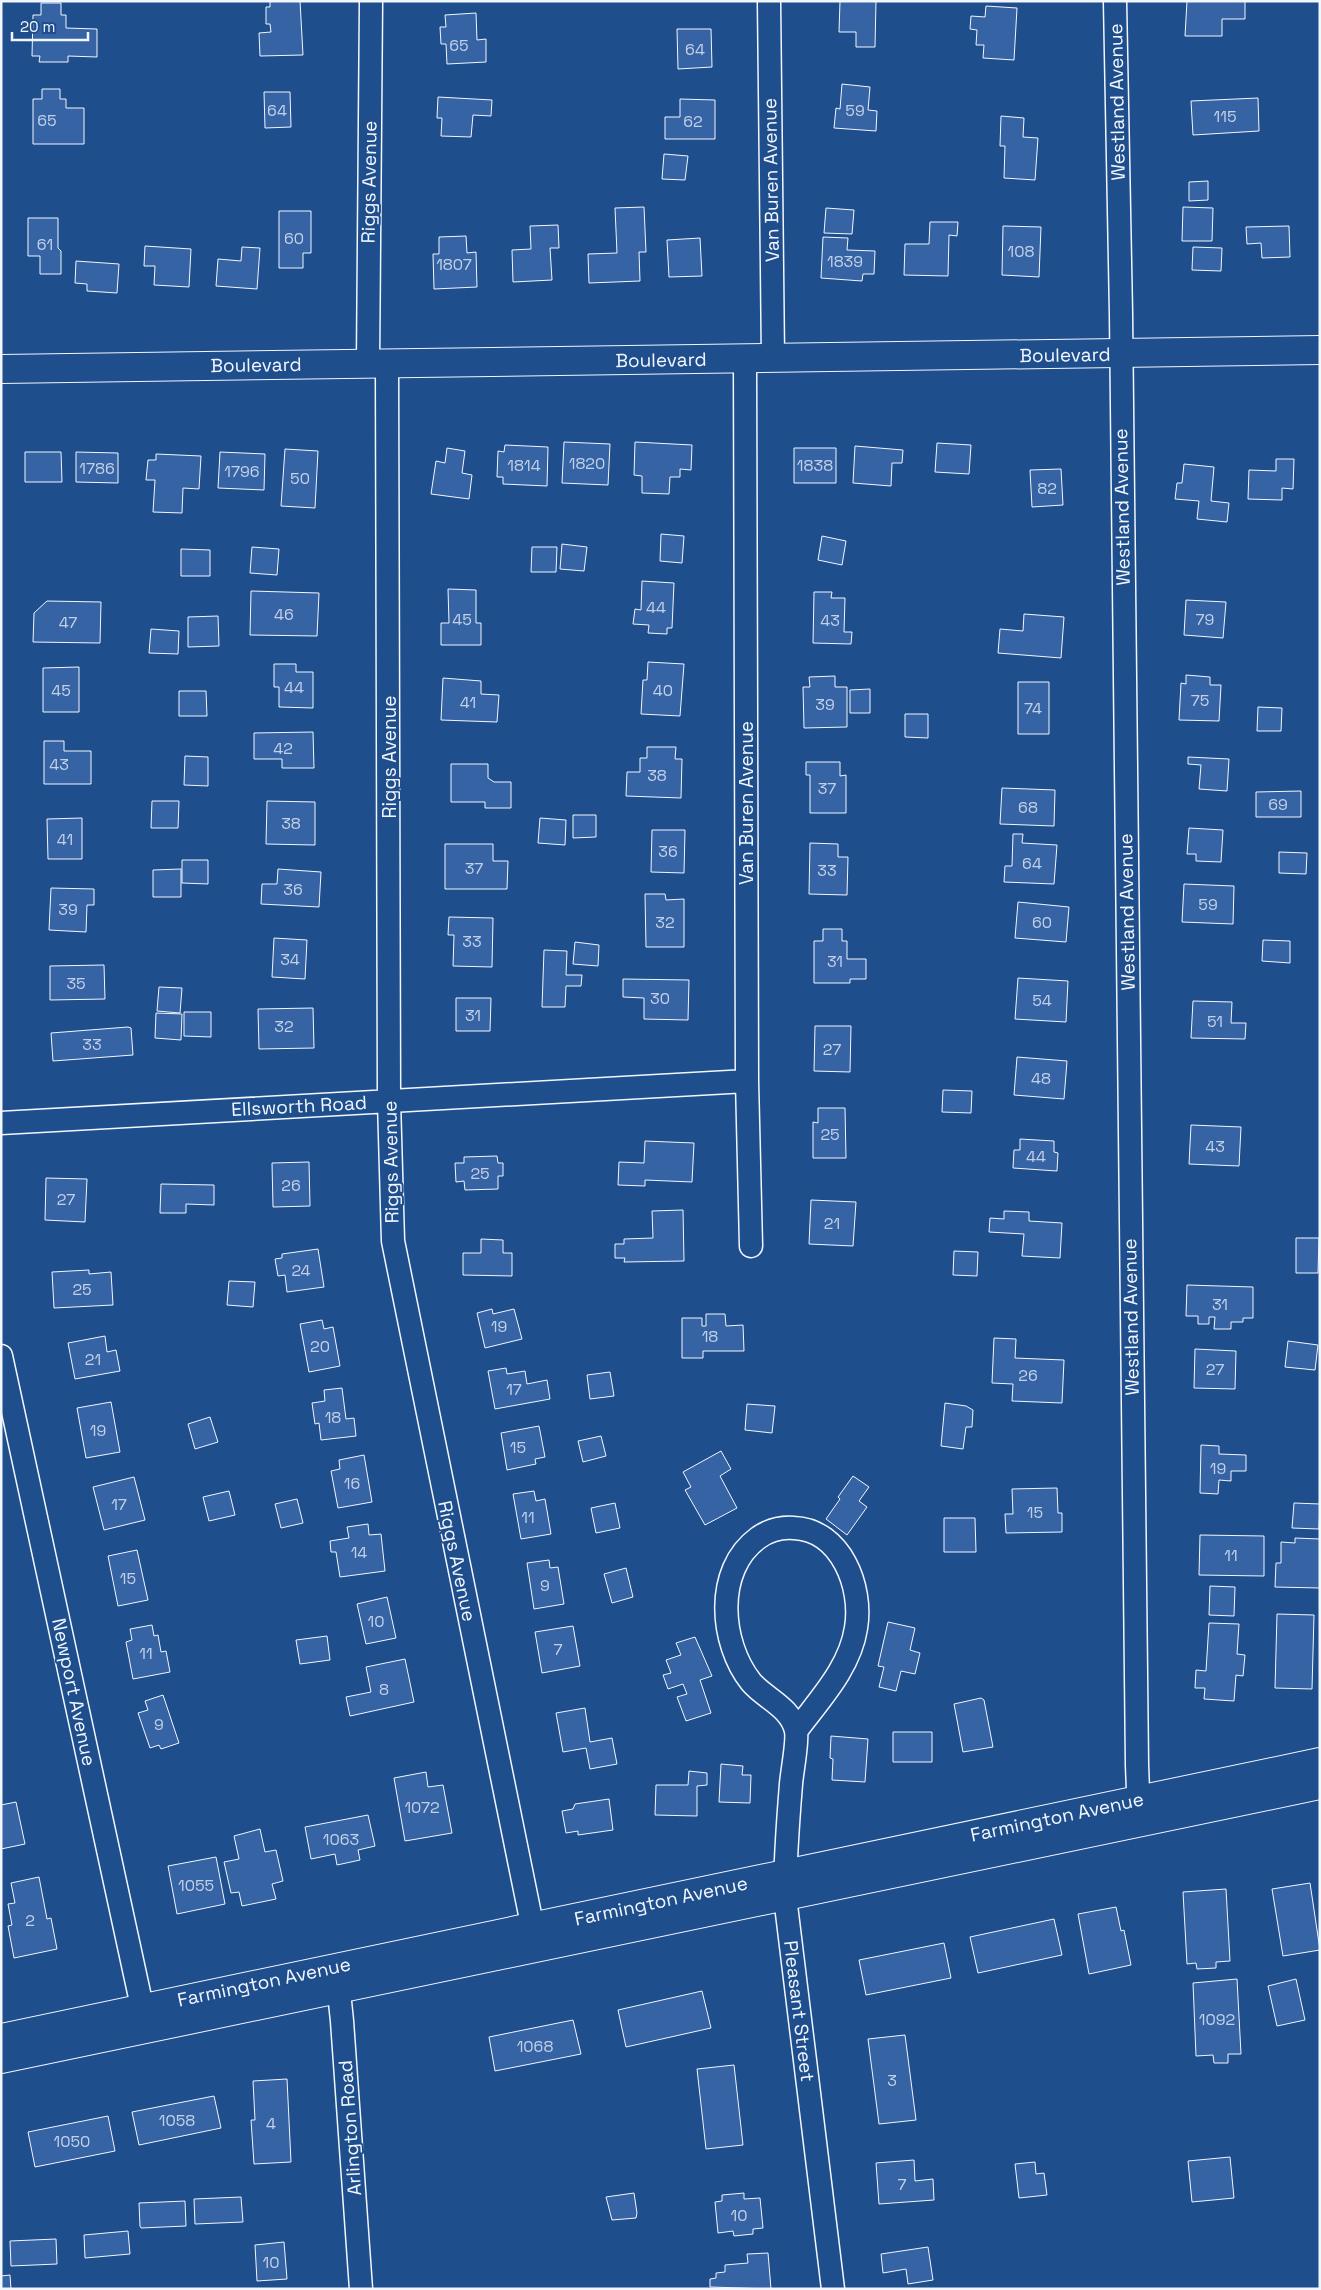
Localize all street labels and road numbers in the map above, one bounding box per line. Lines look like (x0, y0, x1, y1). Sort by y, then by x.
street label: Westland Avenue (1103, 23, 1131, 181)
street label: Van Buren Avenue (757, 98, 785, 262)
street label: Riggs Avenue (355, 120, 383, 244)
street label: Boulevard (1019, 342, 1111, 368)
street label: Boulevard (615, 347, 707, 373)
street label: Boulevard (210, 352, 302, 378)
street label: Westland Avenue (1108, 428, 1136, 586)
street label: Riggs Avenue (377, 696, 402, 818)
street label: Van Buren Avenue (734, 721, 759, 885)
street label: Westland Avenue (1113, 833, 1141, 991)
street label: Ellsworth Road (231, 1090, 367, 1122)
street label: Riggs Avenue (377, 1100, 405, 1224)
street label: Westland Avenue (1117, 1238, 1145, 1396)
street label: Riggs Avenue (432, 1498, 482, 1624)
street label: Newport Avenue (46, 1616, 102, 1768)
street label: Farmington Avenue (968, 1786, 1146, 1848)
street label: Farmington Avenue (572, 1870, 750, 1932)
street label: Pleasant Street (778, 1939, 820, 2083)
street label: Farmington Avenue (175, 1951, 353, 2013)
street label: Arlington Road (333, 2059, 367, 2197)

